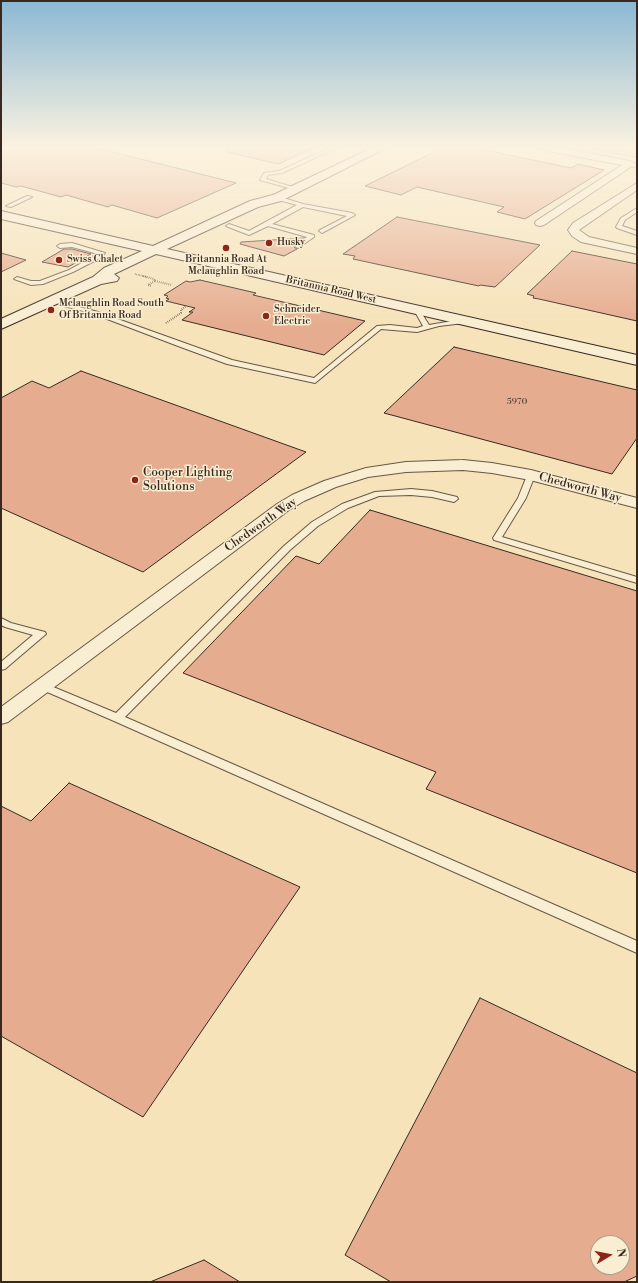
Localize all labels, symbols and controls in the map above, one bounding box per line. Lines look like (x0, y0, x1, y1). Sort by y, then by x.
place label: Husky (277, 237, 305, 249)
marker: Husky (264, 238, 274, 248)
marker: Britannia Road At Mclaughlin Road (221, 243, 231, 253)
place label: Swiss Chalet (67, 254, 123, 266)
place label: Britannia Road At Mclaughlin Road (185, 254, 267, 278)
marker: Swiss Chalet (54, 255, 64, 265)
street label: Britannia Road West (285, 274, 377, 306)
place label: Mclaughlin Road South Of Britannia Road (59, 298, 164, 322)
place label: Schneider Electric (274, 304, 320, 328)
marker: Mclaughlin Road South Of Britannia Road (46, 305, 56, 315)
marker: Schneider Electric (261, 311, 271, 321)
house number: 5970 (507, 397, 527, 407)
place label: Cooper Lighting Solutions (143, 466, 232, 494)
street label: Chedworth Way (537, 470, 623, 506)
marker: Cooper Lighting Solutions (130, 475, 140, 485)
street label: Chedworth Way (222, 495, 300, 555)
north arrow (590, 1235, 630, 1275)
text: N (613, 1248, 628, 1259)

